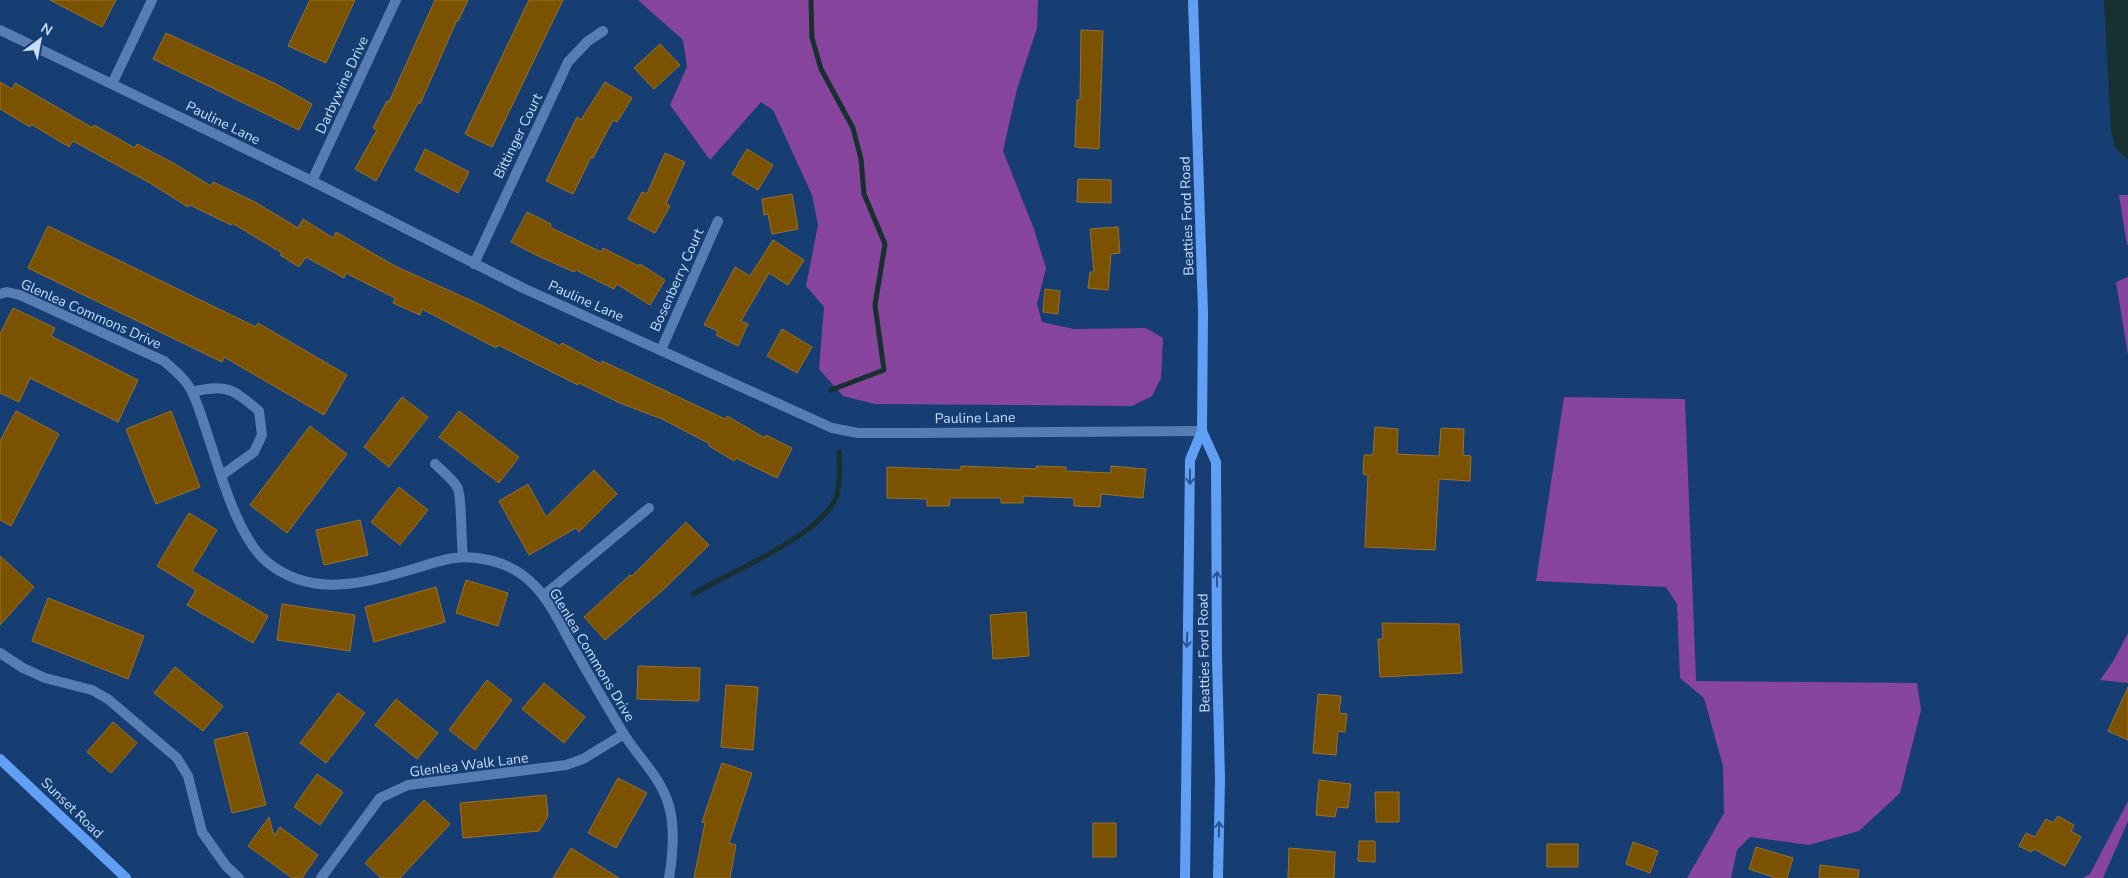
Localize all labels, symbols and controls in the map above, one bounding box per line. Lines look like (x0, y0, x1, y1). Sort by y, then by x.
north arrow (15, 15, 65, 65)
text: N (37, 19, 56, 40)
street label: Darbywine Drive (311, 33, 373, 137)
street label: Bittinger Court (489, 90, 547, 182)
street label: Pauline Lane (183, 97, 263, 149)
street label: Beatties Ford Road (1175, 156, 1199, 276)
street label: Bosenberry Court (646, 225, 708, 335)
street label: Glenlea Commons Drive (18, 274, 164, 354)
street label: Pauline Lane (545, 276, 627, 326)
street label: Pauline Lane (935, 408, 1015, 428)
one-way arrow (1185, 468, 1195, 485)
one-way arrow (1212, 572, 1222, 588)
street label: Glenlea Commons Drive (545, 585, 639, 725)
street label: Beatties Ford Road (1193, 593, 1215, 713)
one-way arrow (1183, 631, 1192, 647)
street label: Glenlea Walk Lane (409, 748, 529, 782)
street label: Sunset Road (37, 773, 107, 843)
one-way arrow (1214, 822, 1224, 838)

